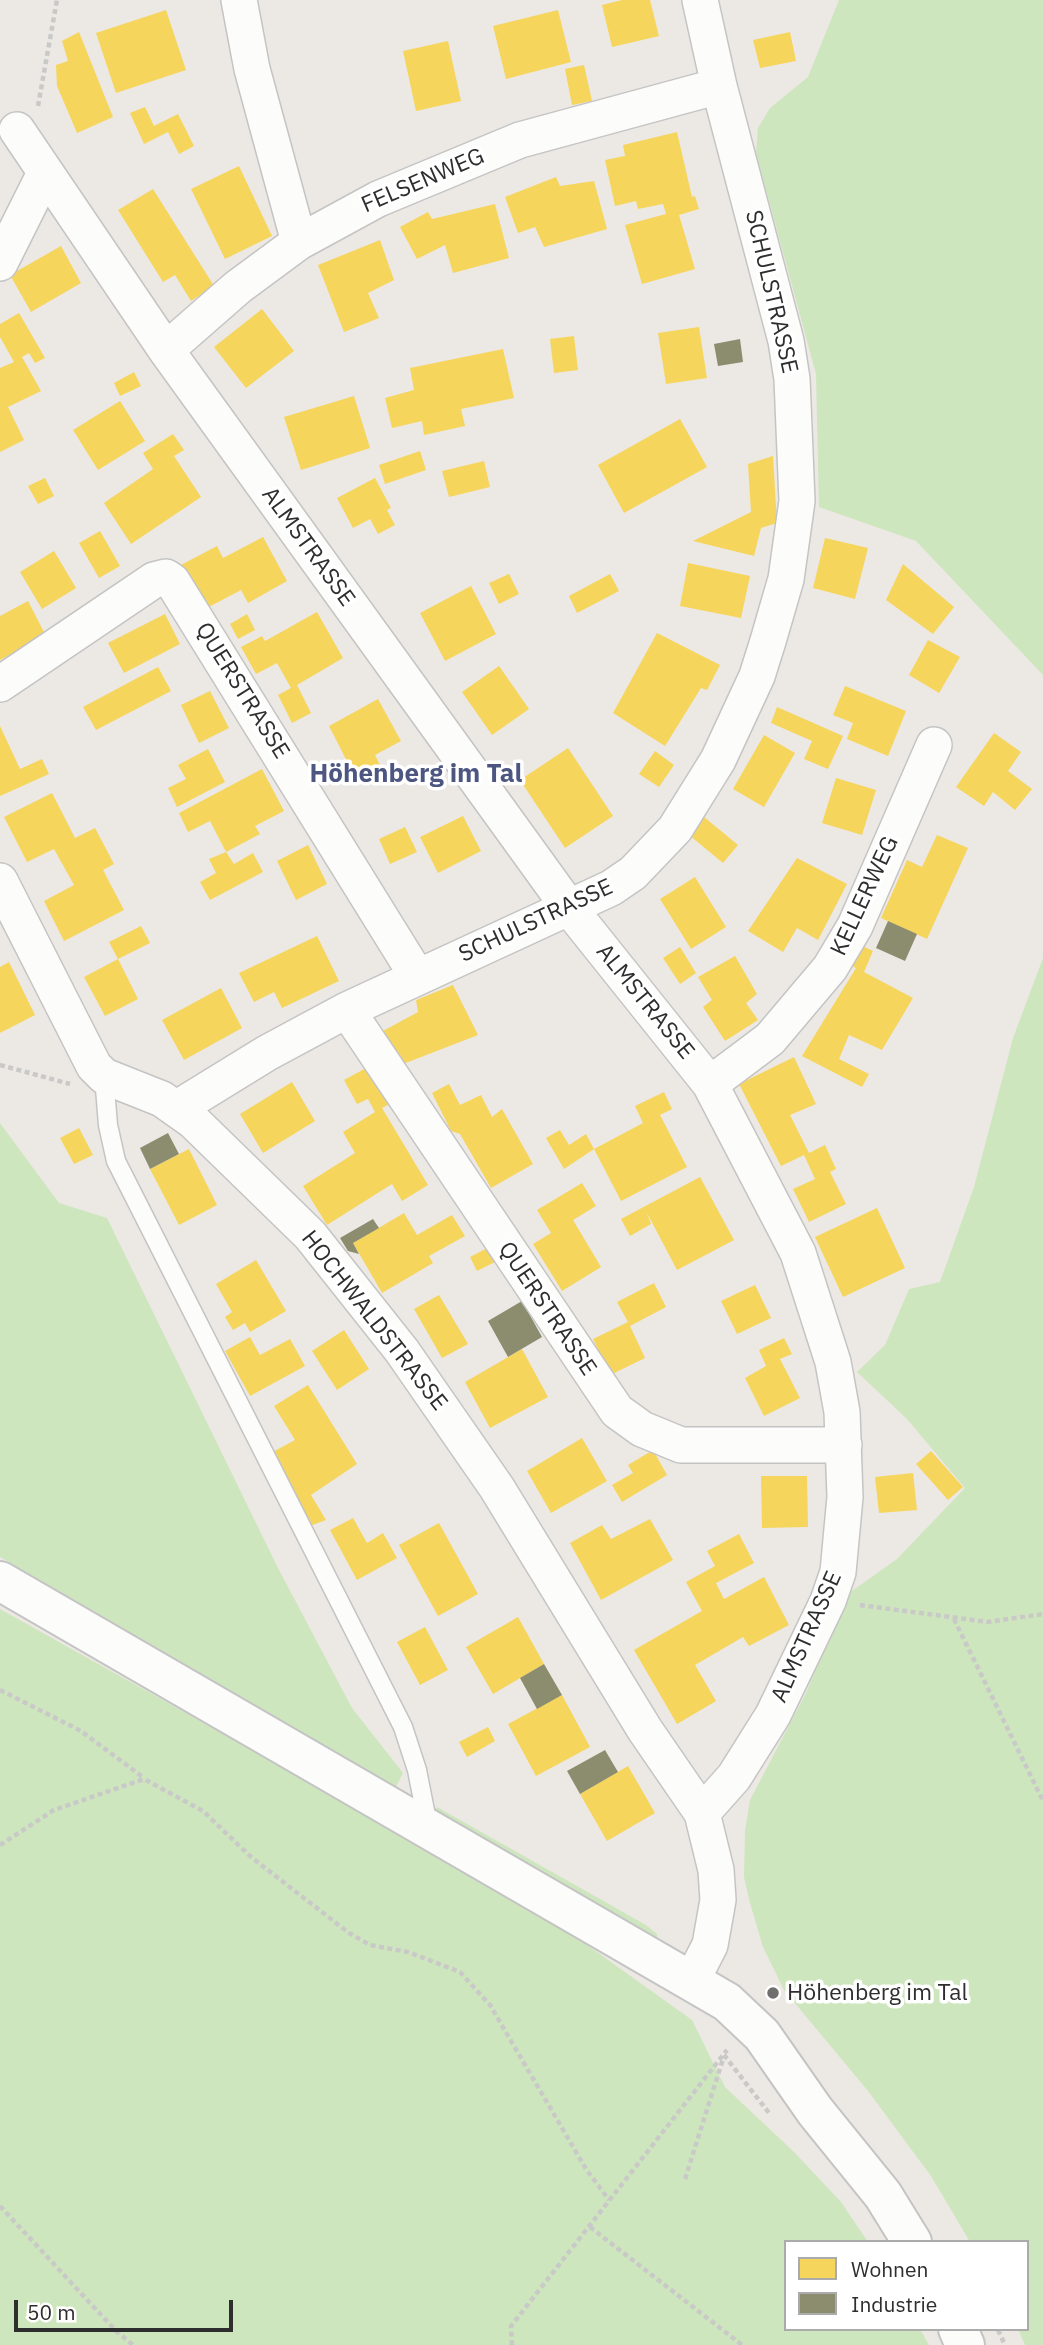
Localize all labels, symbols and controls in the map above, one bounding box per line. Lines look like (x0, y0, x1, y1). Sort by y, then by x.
street label: FELSENWEG (357, 143, 489, 219)
street label: SCHULSTRASSE (739, 208, 803, 376)
street label: ALMSTRASSE (256, 482, 360, 612)
street label: QUERSTRASSE (189, 618, 295, 764)
district label: Höhenberg im Tal (310, 758, 522, 790)
street label: KELLERWEG (825, 832, 905, 960)
street label: SCHULSTRASSE (455, 873, 617, 969)
street label: ALMSTRASSE (590, 939, 700, 1065)
street label: HOCHWALDSTRASSE (295, 1226, 453, 1416)
street label: QUERSTRASSE (492, 1237, 602, 1381)
street label: ALMSTRASSE (766, 1567, 848, 1707)
place label: Höhenberg im Tal (787, 1979, 968, 2007)
marker: Höhenberg im Tal (765, 1985, 781, 2001)
legend (784, 2240, 1029, 2331)
text: Wohnen (851, 2255, 928, 2283)
scale bar (18, 2286, 236, 2330)
text: Industrie (851, 2290, 937, 2318)
text: 50 m (27, 2298, 76, 2326)

